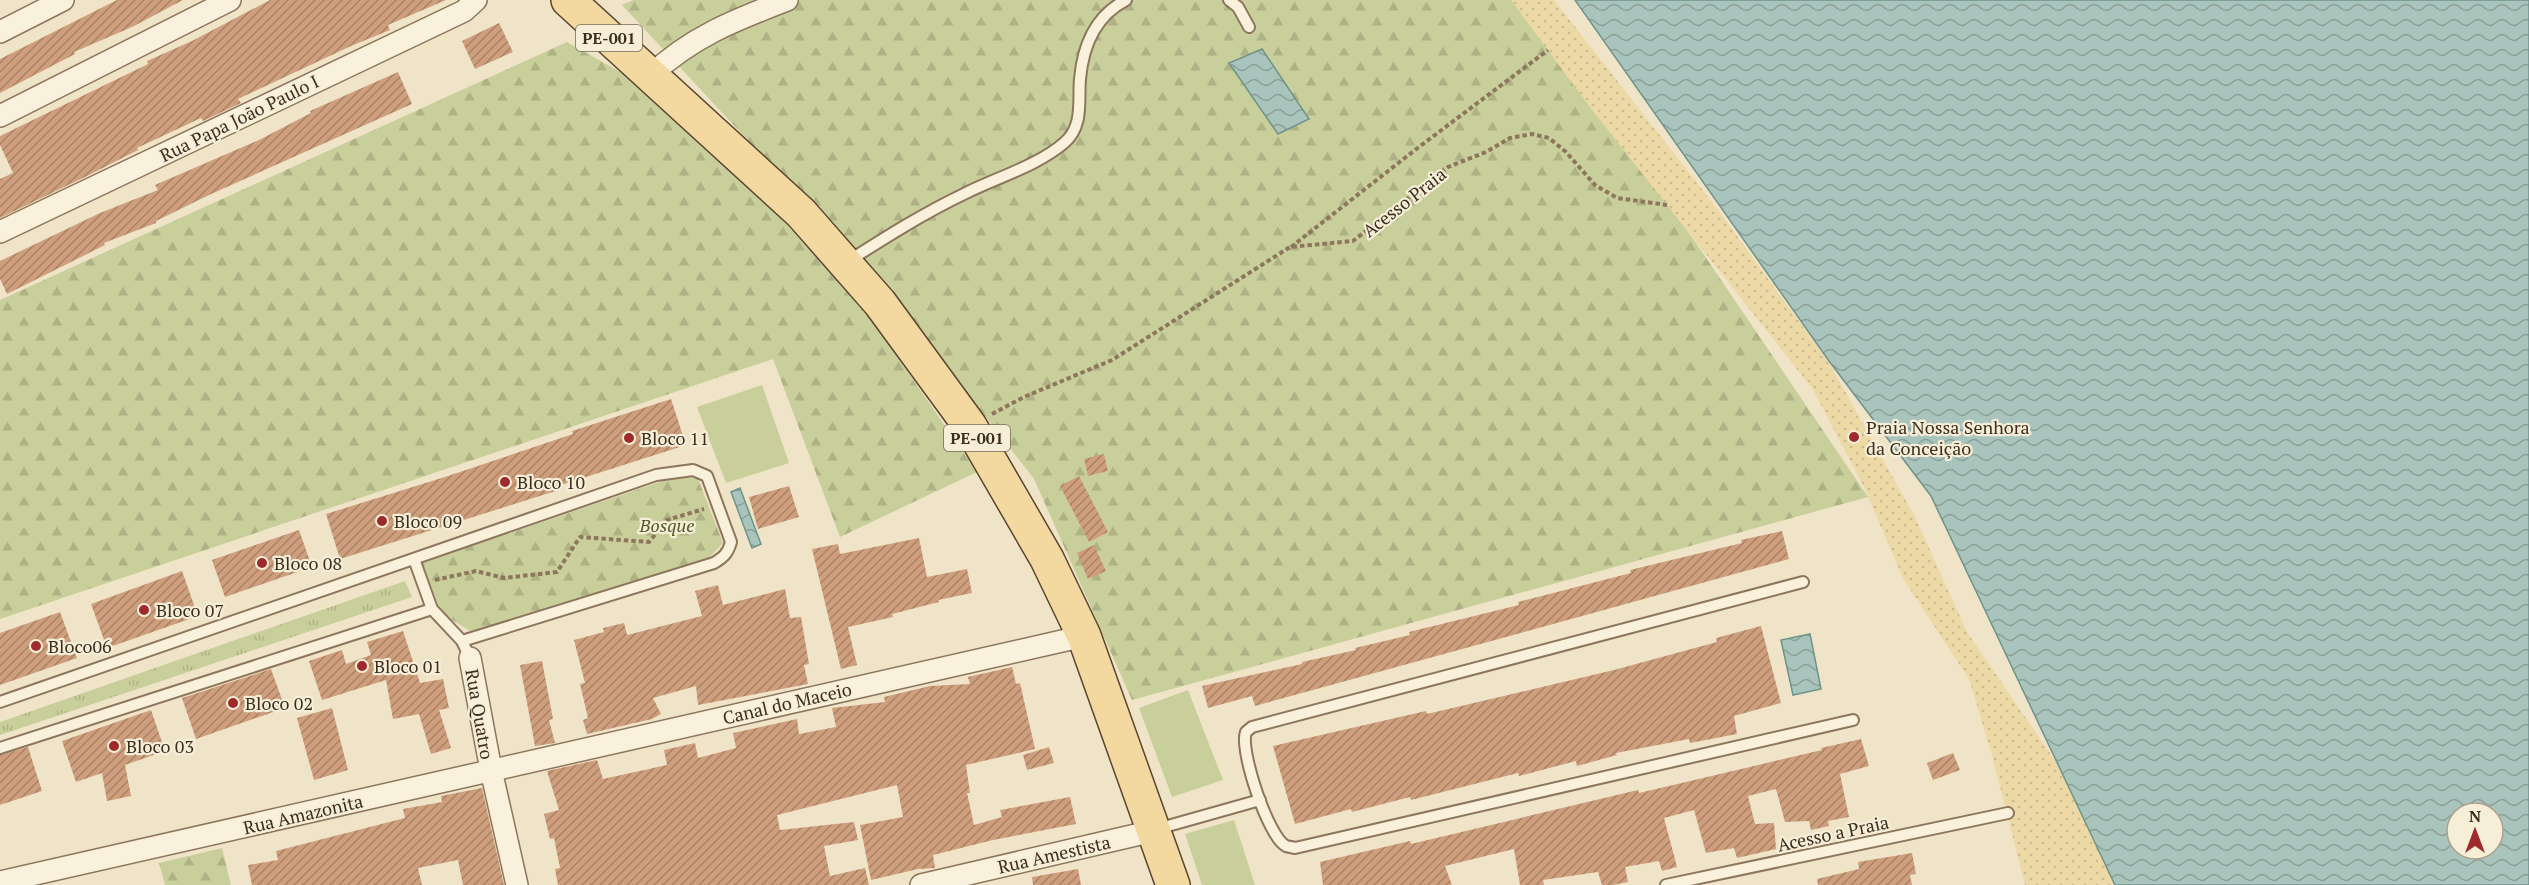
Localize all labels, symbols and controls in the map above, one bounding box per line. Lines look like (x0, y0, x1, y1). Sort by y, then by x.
road number: PE-001 (576, 25, 642, 51)
street label: Rua Papa João Paulo I (155, 69, 323, 167)
street label: Acesso Praia (1357, 162, 1451, 242)
place label: Praia Nossa Senhora da Conceição (1866, 415, 2030, 460)
road number: PE-001 (944, 425, 1010, 451)
place label: Bloco 11 (641, 426, 709, 450)
marker: Praia Nossa Senhora da Conceição (1847, 430, 1861, 444)
marker: Bloco 11 (622, 431, 636, 445)
place label: Bloco 10 (517, 470, 585, 494)
marker: Bloco 10 (498, 475, 512, 489)
place label: Bloco 09 (394, 509, 462, 533)
park label: Bosque (639, 513, 694, 537)
marker: Bloco 09 (375, 514, 389, 528)
place label: Bloco 08 (274, 551, 342, 575)
marker: Bloco 08 (255, 556, 269, 570)
place label: Bloco 07 (156, 598, 224, 622)
marker: Bloco 07 (137, 603, 151, 617)
place label: Bloco06 (48, 634, 112, 658)
marker: Bloco06 (29, 639, 43, 653)
place label: Bloco 01 (374, 654, 442, 678)
marker: Bloco 01 (355, 659, 369, 673)
street label: Rua Quatro (460, 667, 500, 761)
street label: Canal do Maceio (720, 676, 854, 730)
place label: Bloco 02 (245, 691, 313, 715)
marker: Bloco 02 (226, 696, 240, 710)
place label: Bloco 03 (126, 734, 194, 758)
marker: Bloco 03 (107, 739, 121, 753)
street label: Rua Amazonita (241, 789, 365, 839)
north arrow (2445, 801, 2505, 861)
text: N (2469, 805, 2481, 827)
street label: Acesso a Praia (1775, 809, 1891, 857)
street label: Rua Amestista (995, 829, 1113, 879)

